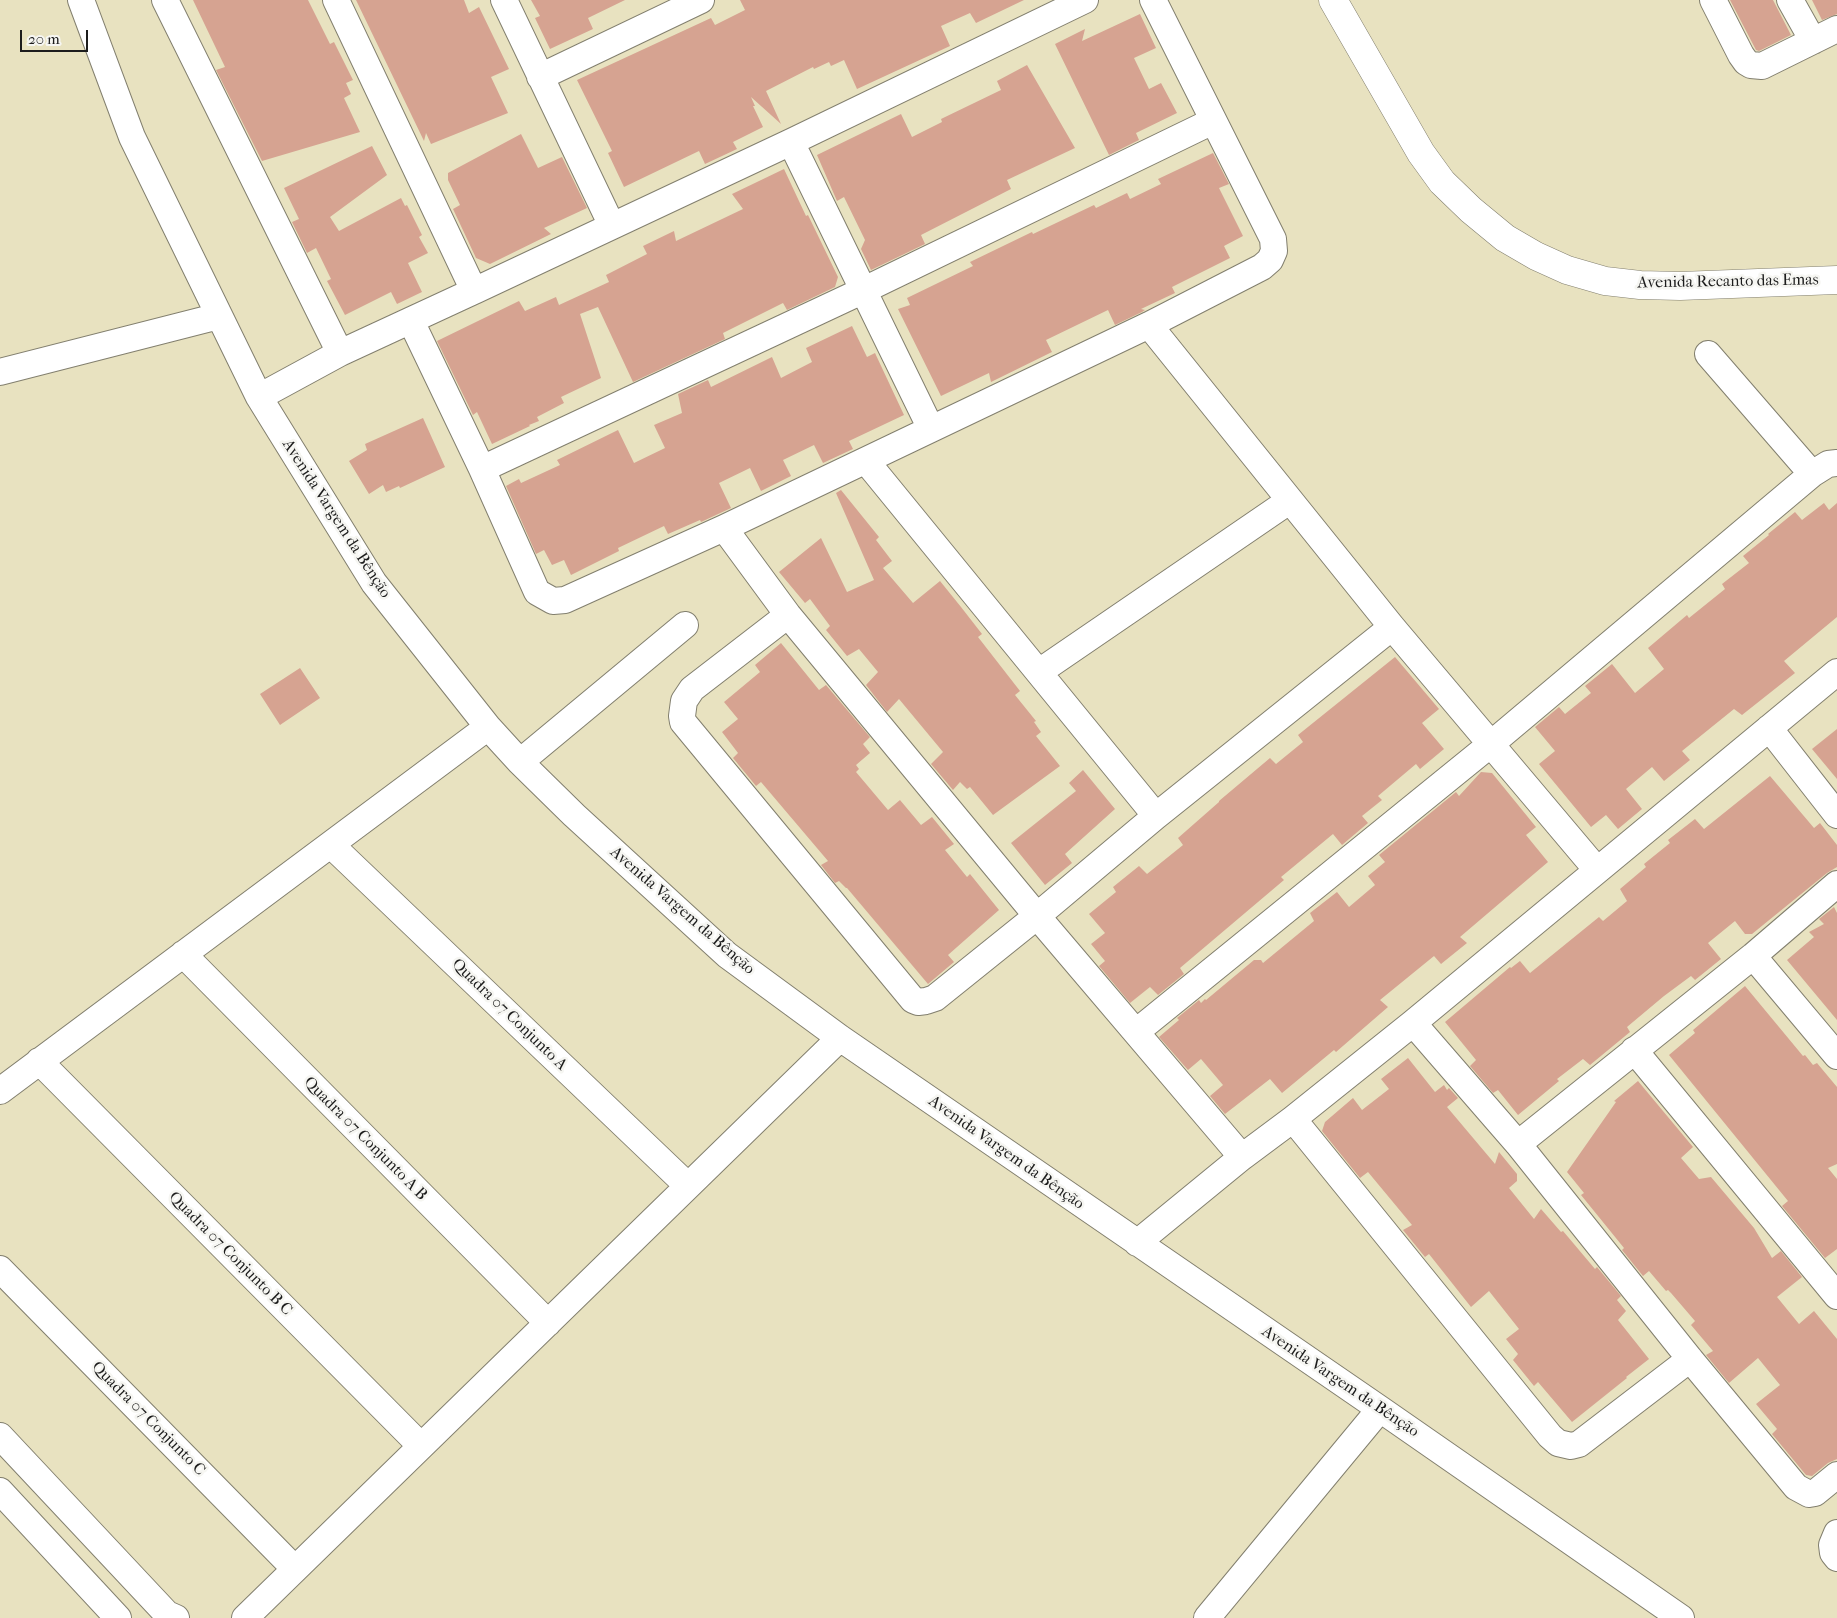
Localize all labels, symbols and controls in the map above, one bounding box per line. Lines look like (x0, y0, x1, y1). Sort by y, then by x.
scale bar (22, 20, 90, 52)
text: 20 m (28, 30, 60, 48)
street label: Avenida Recanto das Emas (1637, 271, 1819, 293)
street label: Avenida Vargem da Bênção (277, 436, 395, 602)
street label: Avenida Vargem da Bênção (606, 843, 758, 979)
street label: Quadra 07 Conjunto A (447, 955, 571, 1075)
street label: Quadra 07 Conjunto A B (299, 1073, 431, 1205)
street label: Avenida Vargem da Bênção (925, 1092, 1087, 1214)
street label: Quadra 07 Conjunto B C (164, 1188, 296, 1320)
street label: Avenida Vargem da Bênção (1258, 1322, 1422, 1442)
street label: Quadra 07 Conjunto C (87, 1358, 209, 1480)

